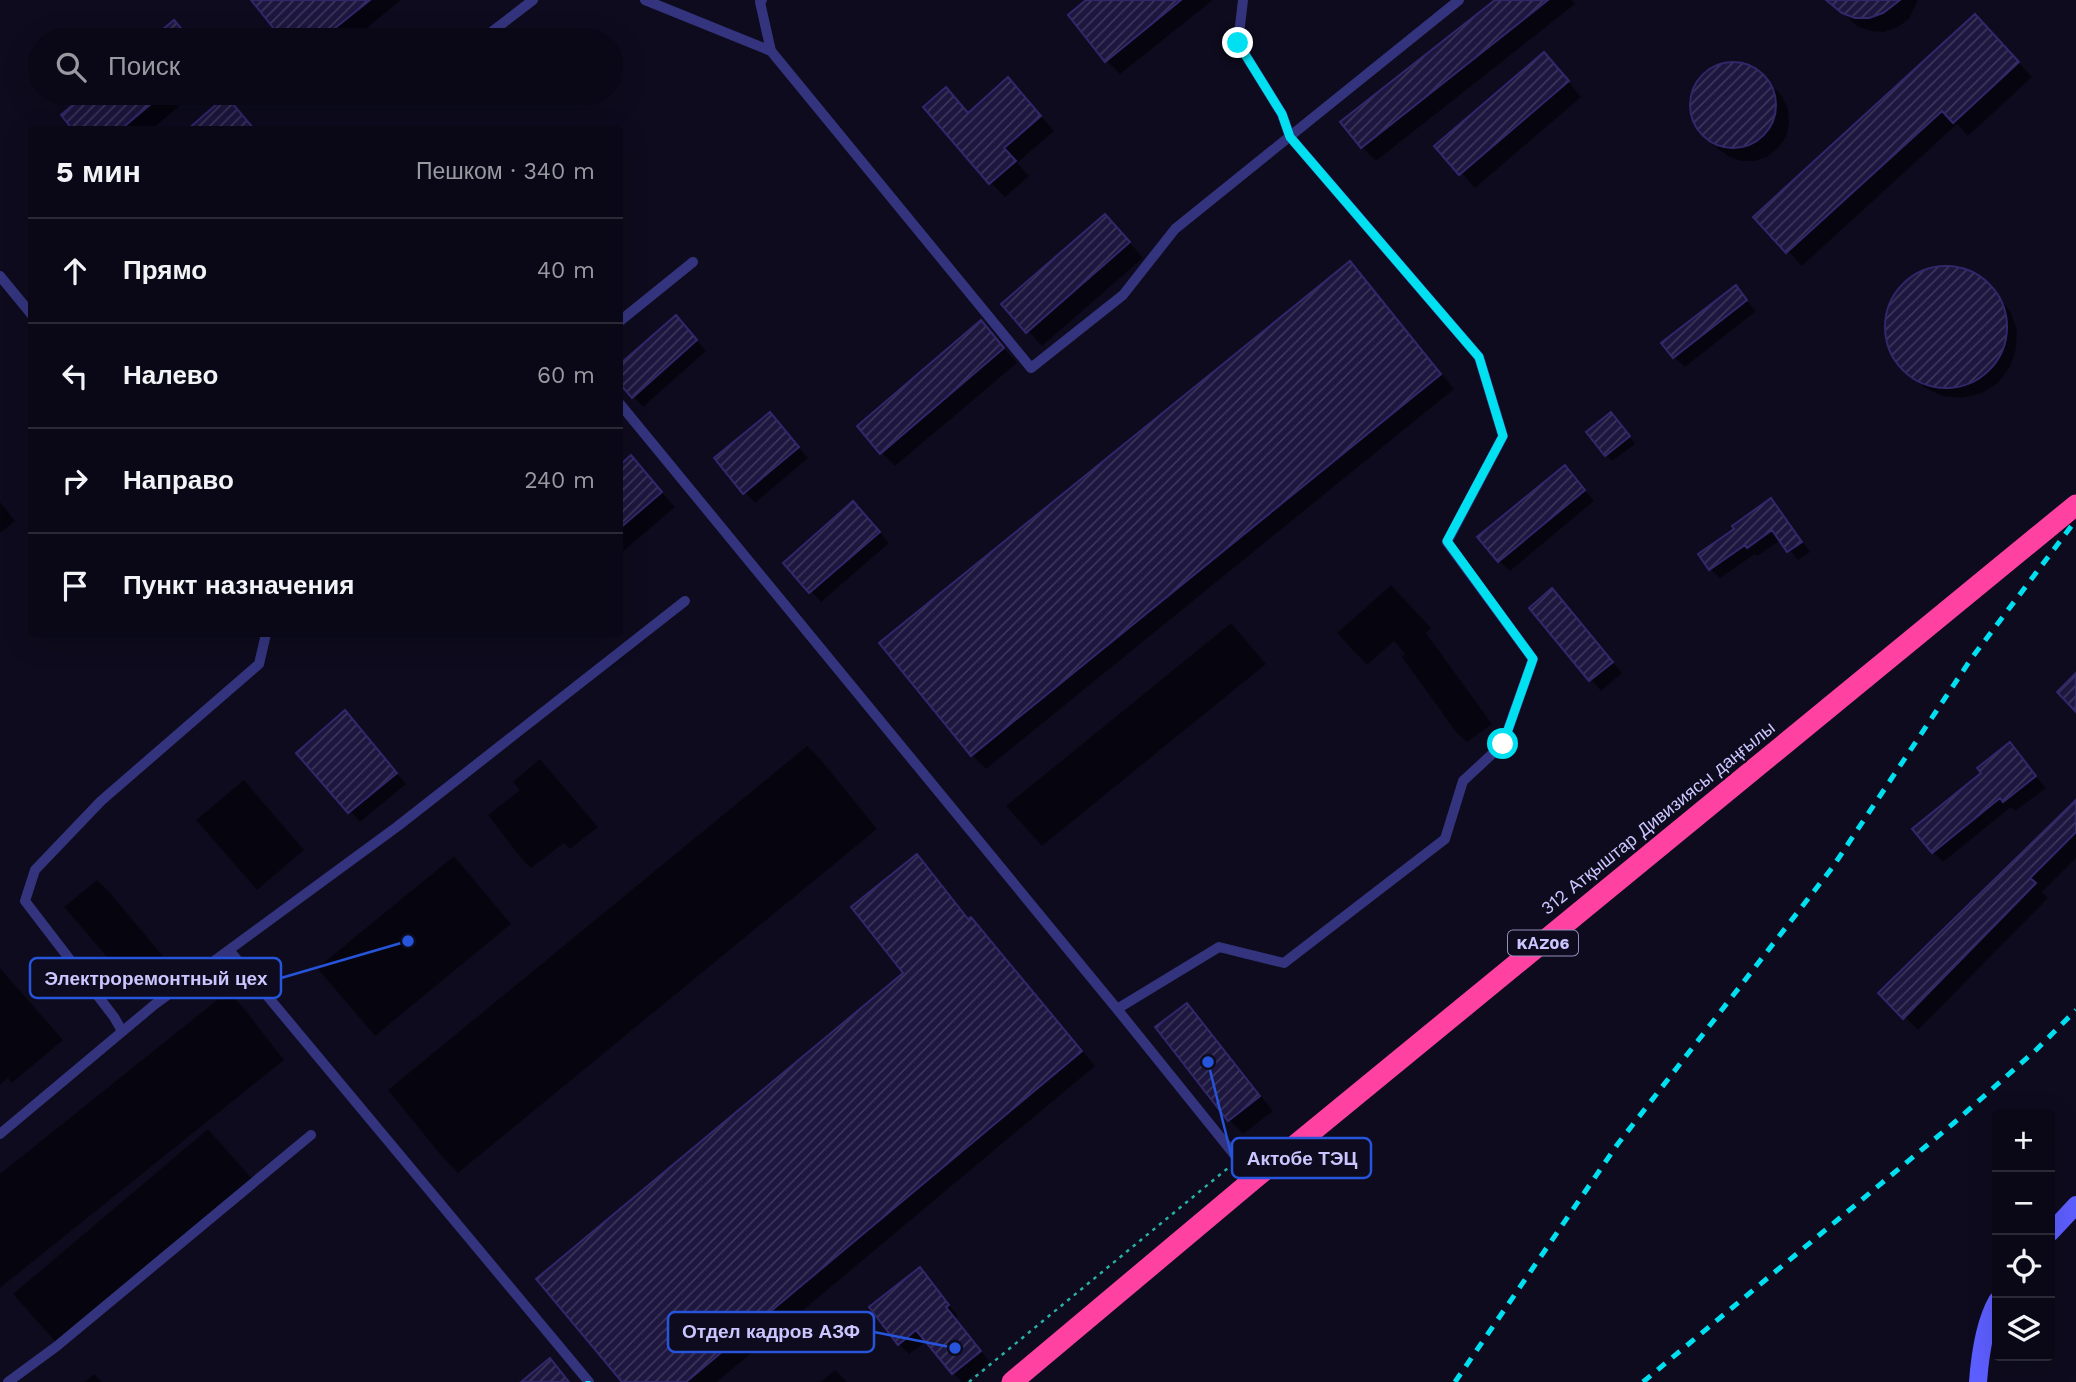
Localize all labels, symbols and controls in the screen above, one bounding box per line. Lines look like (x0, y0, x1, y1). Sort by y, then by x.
route end (1222, 27, 1253, 58)
search box (28, 28, 623, 105)
icon: search (52, 48, 90, 86)
text: Поиск (108, 51, 180, 81)
text: 5 мин (56, 154, 141, 189)
text: Пешком · 340 m (416, 158, 595, 185)
icon: ahead (56, 252, 94, 290)
text: Прямо (123, 255, 207, 285)
text: 40 m (537, 257, 595, 284)
icon: left (56, 357, 94, 395)
text: Налево (123, 360, 218, 390)
text: 60 m (537, 362, 595, 389)
icon: right (56, 462, 94, 500)
text: Направо (123, 465, 234, 495)
text: 240 m (524, 467, 595, 494)
icon: arrive (56, 567, 94, 605)
text: Пункт назначения (123, 570, 354, 600)
street label: 312 Атқыштар Дивизиясы даңғылы (1537, 717, 1779, 919)
route start (1487, 728, 1518, 759)
road number: KАZ06 (1508, 931, 1578, 956)
callout: Электроремонтный цех (30, 958, 281, 998)
text: Электроремонтный цех (45, 967, 268, 990)
map controls (1992, 1109, 2055, 1361)
button: + (1992, 1109, 2055, 1172)
callout: Актобе ТЭЦ (1232, 1138, 1371, 1178)
text: Актобе ТЭЦ (1247, 1147, 1357, 1170)
button: − (1992, 1172, 2055, 1235)
button: locate (1992, 1235, 2055, 1298)
button: layers (1992, 1298, 2055, 1361)
callout: Отдел кадров АЗФ (668, 1312, 874, 1352)
text: Отдел кадров АЗФ (682, 1320, 860, 1343)

